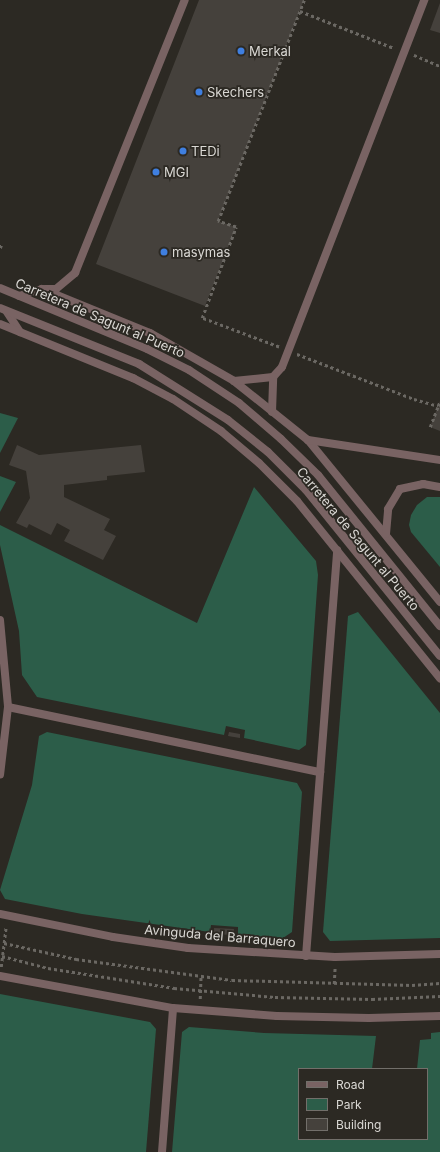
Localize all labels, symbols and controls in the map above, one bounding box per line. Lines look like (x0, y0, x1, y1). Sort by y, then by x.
place label: Merkal (249, 43, 291, 59)
marker: Merkal (236, 46, 246, 56)
place label: Skechers (207, 84, 264, 100)
marker: Skechers (194, 87, 204, 97)
place label: TEDi (191, 143, 220, 159)
marker: TEDi (178, 146, 188, 156)
place label: MGI (164, 164, 189, 180)
marker: MGI (151, 167, 161, 177)
place label: masymas (172, 244, 230, 260)
marker: masymas (159, 247, 169, 257)
street label: Carretera de Sagunt al Puerto (13, 275, 187, 361)
street label: Carretera de Sagunt al Puerto (293, 464, 423, 614)
street label: Avinguda del Barraquero (144, 922, 296, 950)
legend (298, 1068, 428, 1140)
text: Road (336, 1077, 365, 1092)
text: Park (336, 1097, 362, 1112)
text: Building (336, 1117, 381, 1132)

